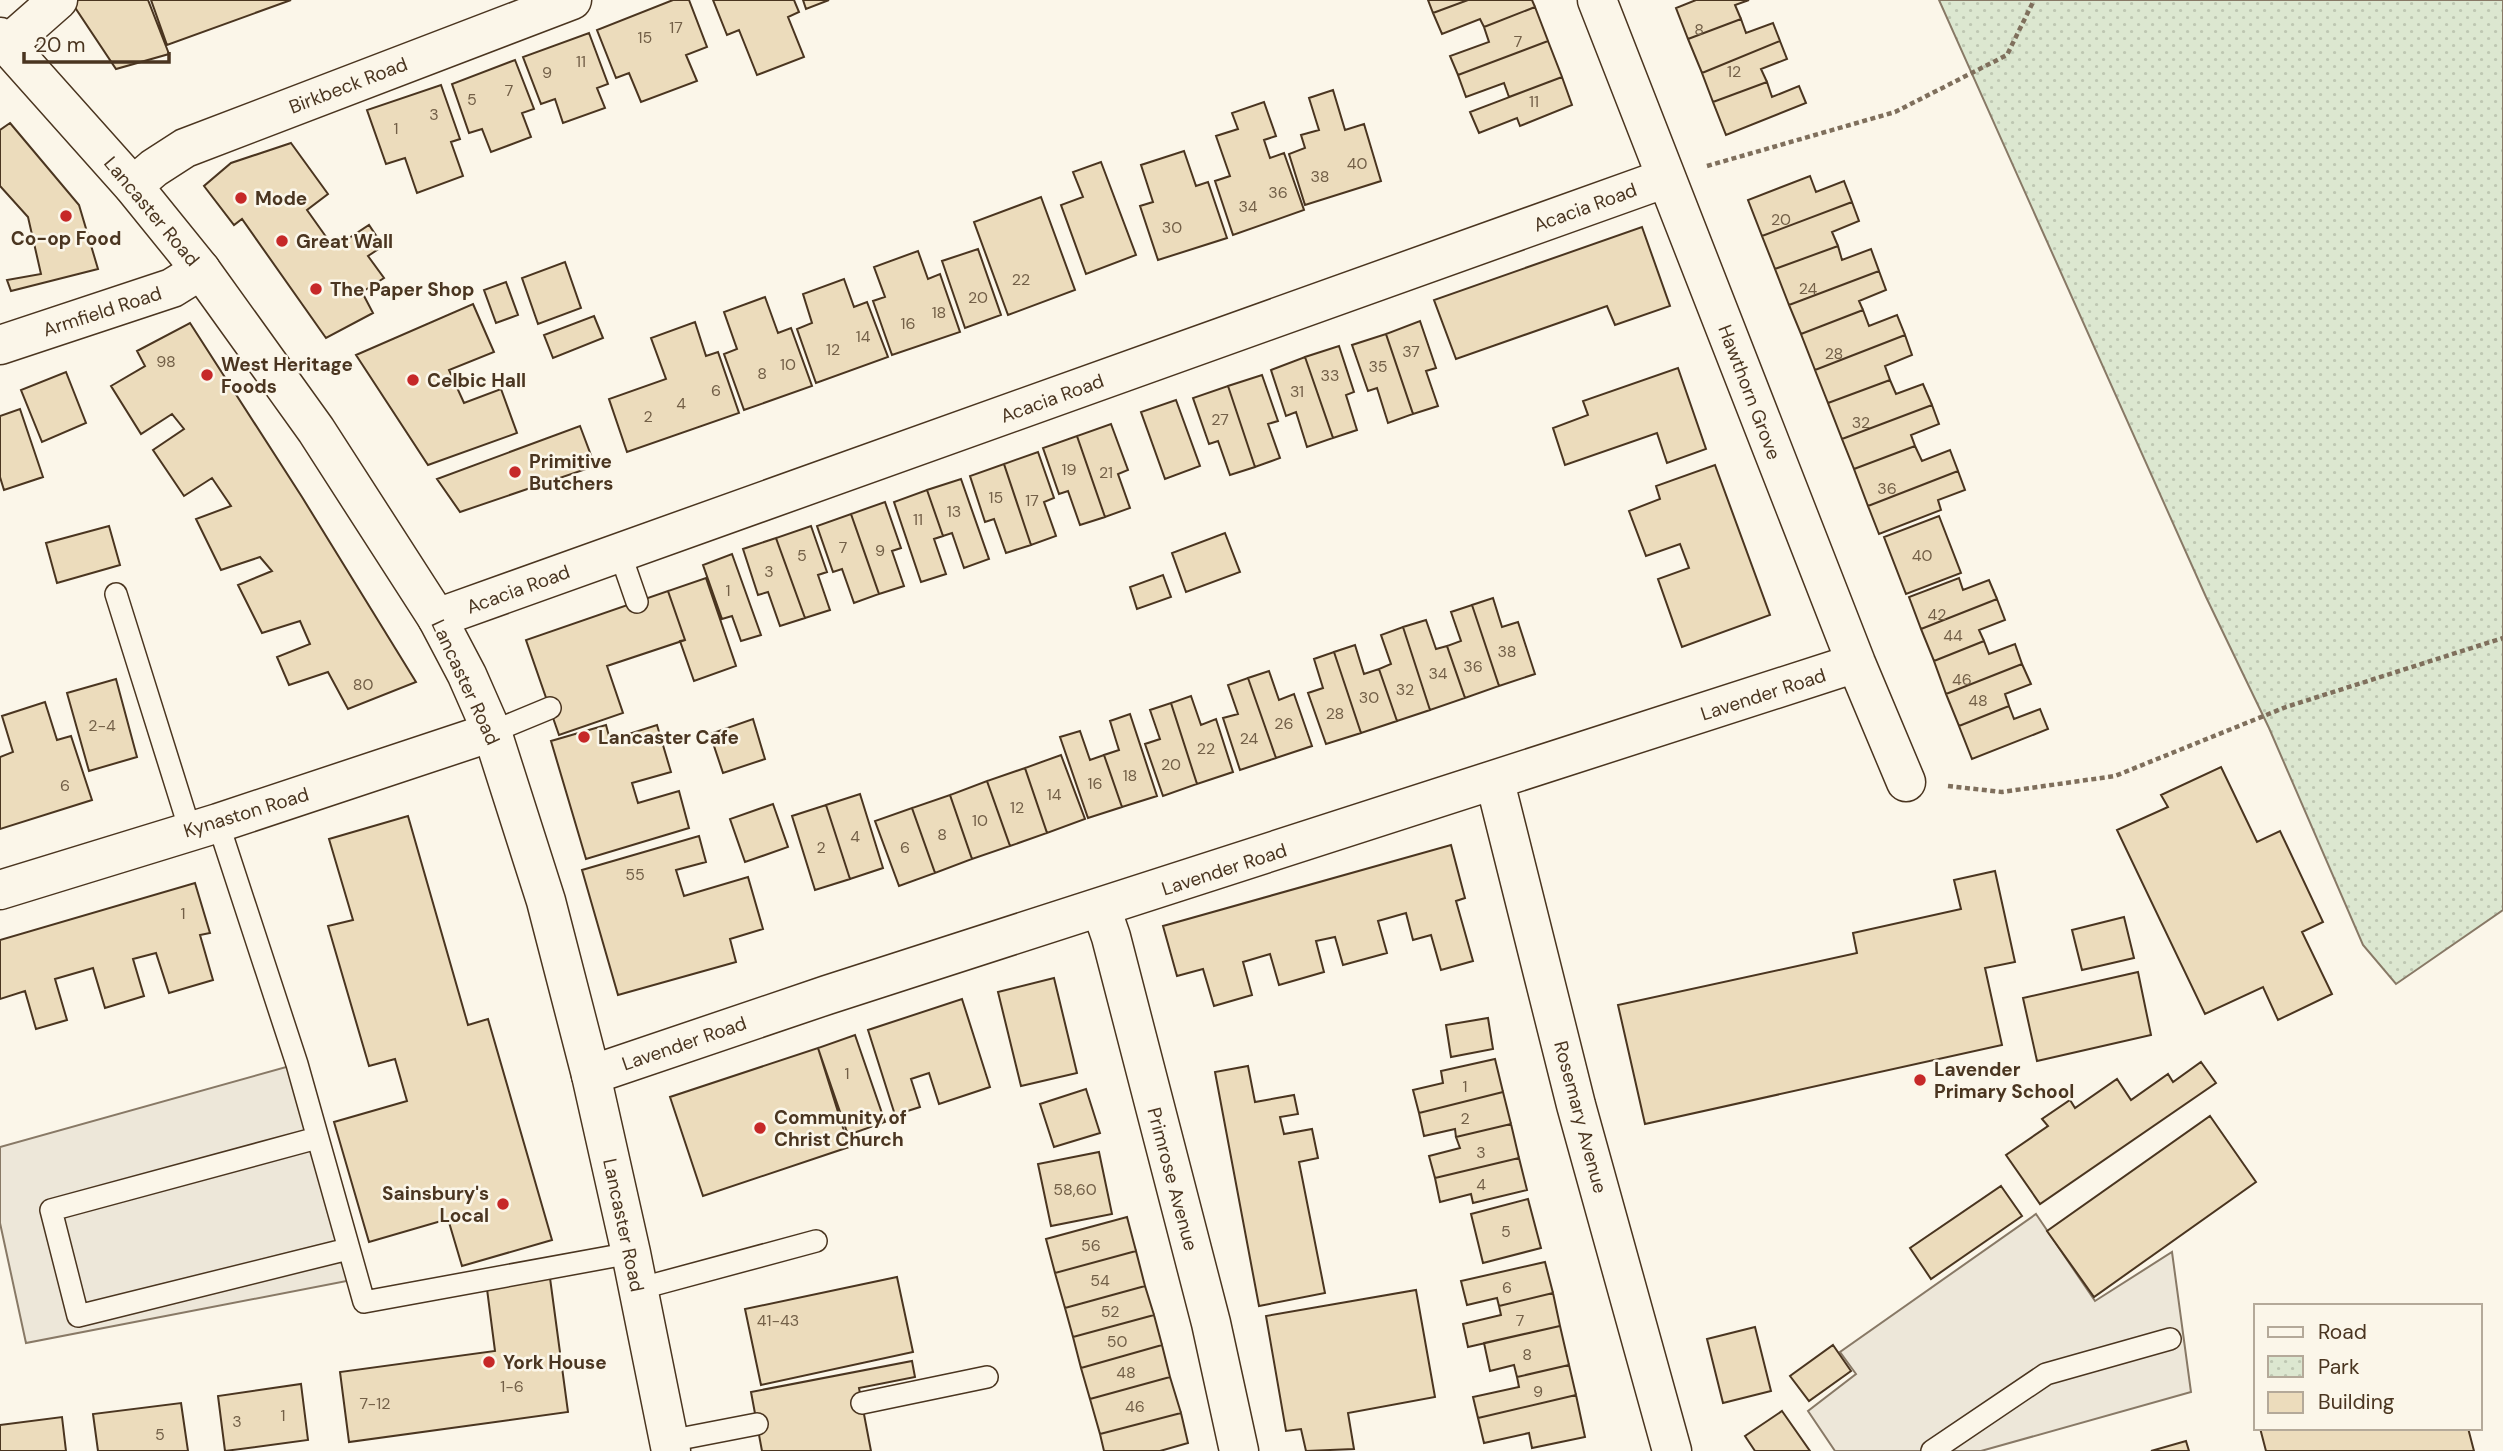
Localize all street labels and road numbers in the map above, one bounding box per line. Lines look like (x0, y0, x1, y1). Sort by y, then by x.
street label: Birkbeck Road (285, 51, 411, 120)
street label: Lancaster Road (98, 151, 205, 271)
street label: Acacia Road (1530, 177, 1640, 238)
street label: Armfield Road (40, 281, 165, 342)
street label: Hawthorn Grove (1712, 321, 1787, 463)
street label: Acacia Road (997, 368, 1107, 429)
street label: Acacia Road (463, 559, 573, 620)
street label: Lancaster Road (426, 615, 506, 749)
street label: Lavender Road (1697, 662, 1829, 726)
street label: Kynaston Road (180, 782, 312, 843)
street label: Lavender Road (1158, 837, 1290, 901)
street label: Lavender Road (619, 1010, 750, 1076)
street label: Rosemary Avenue (1548, 1038, 1613, 1196)
street label: Primrose Avenue (1141, 1105, 1204, 1254)
street label: Lancaster Road (597, 1156, 650, 1294)

